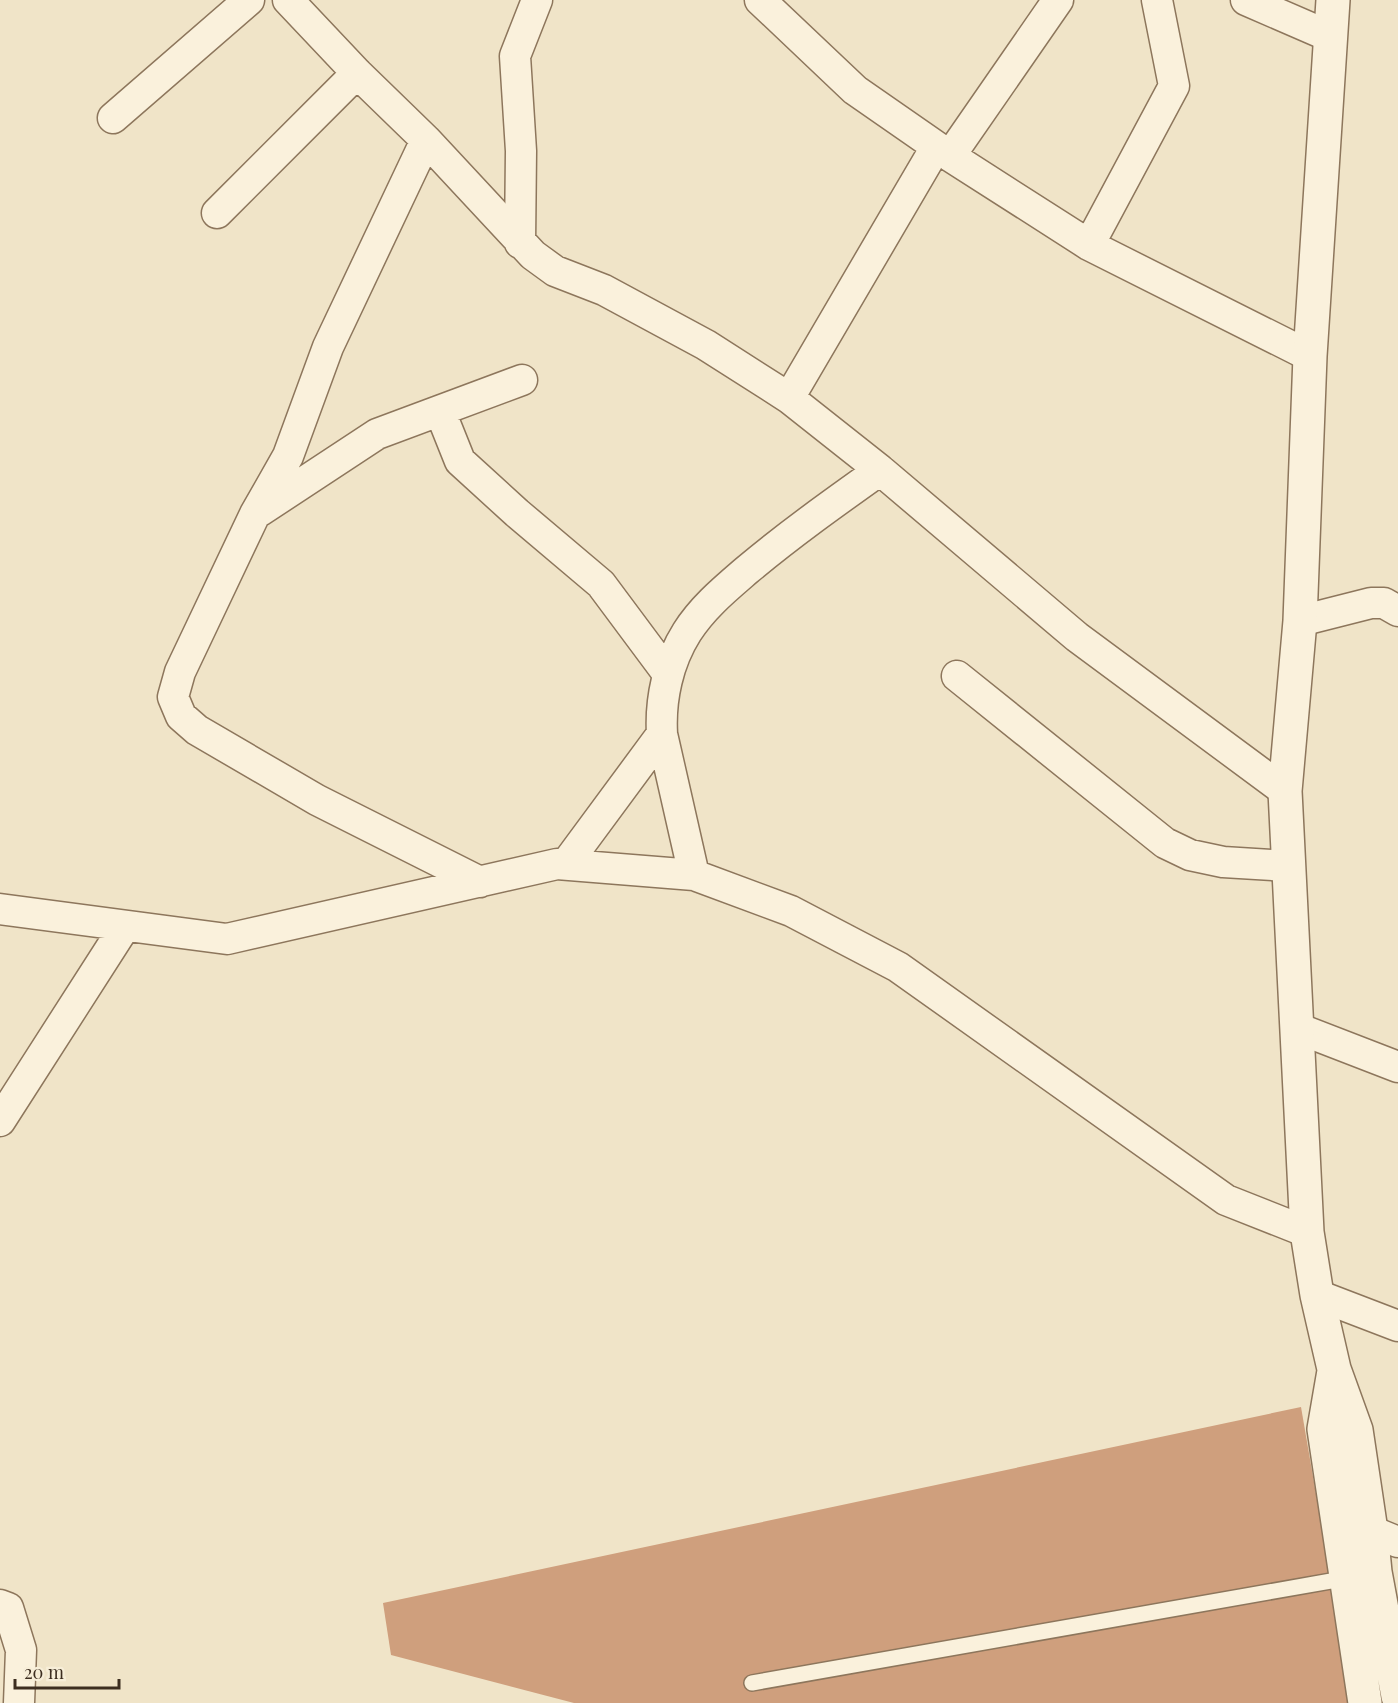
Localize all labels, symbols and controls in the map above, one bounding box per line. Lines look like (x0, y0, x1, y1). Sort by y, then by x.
scale bar (15, 1652, 118, 1690)
text: 20 m (24, 1660, 64, 1684)

